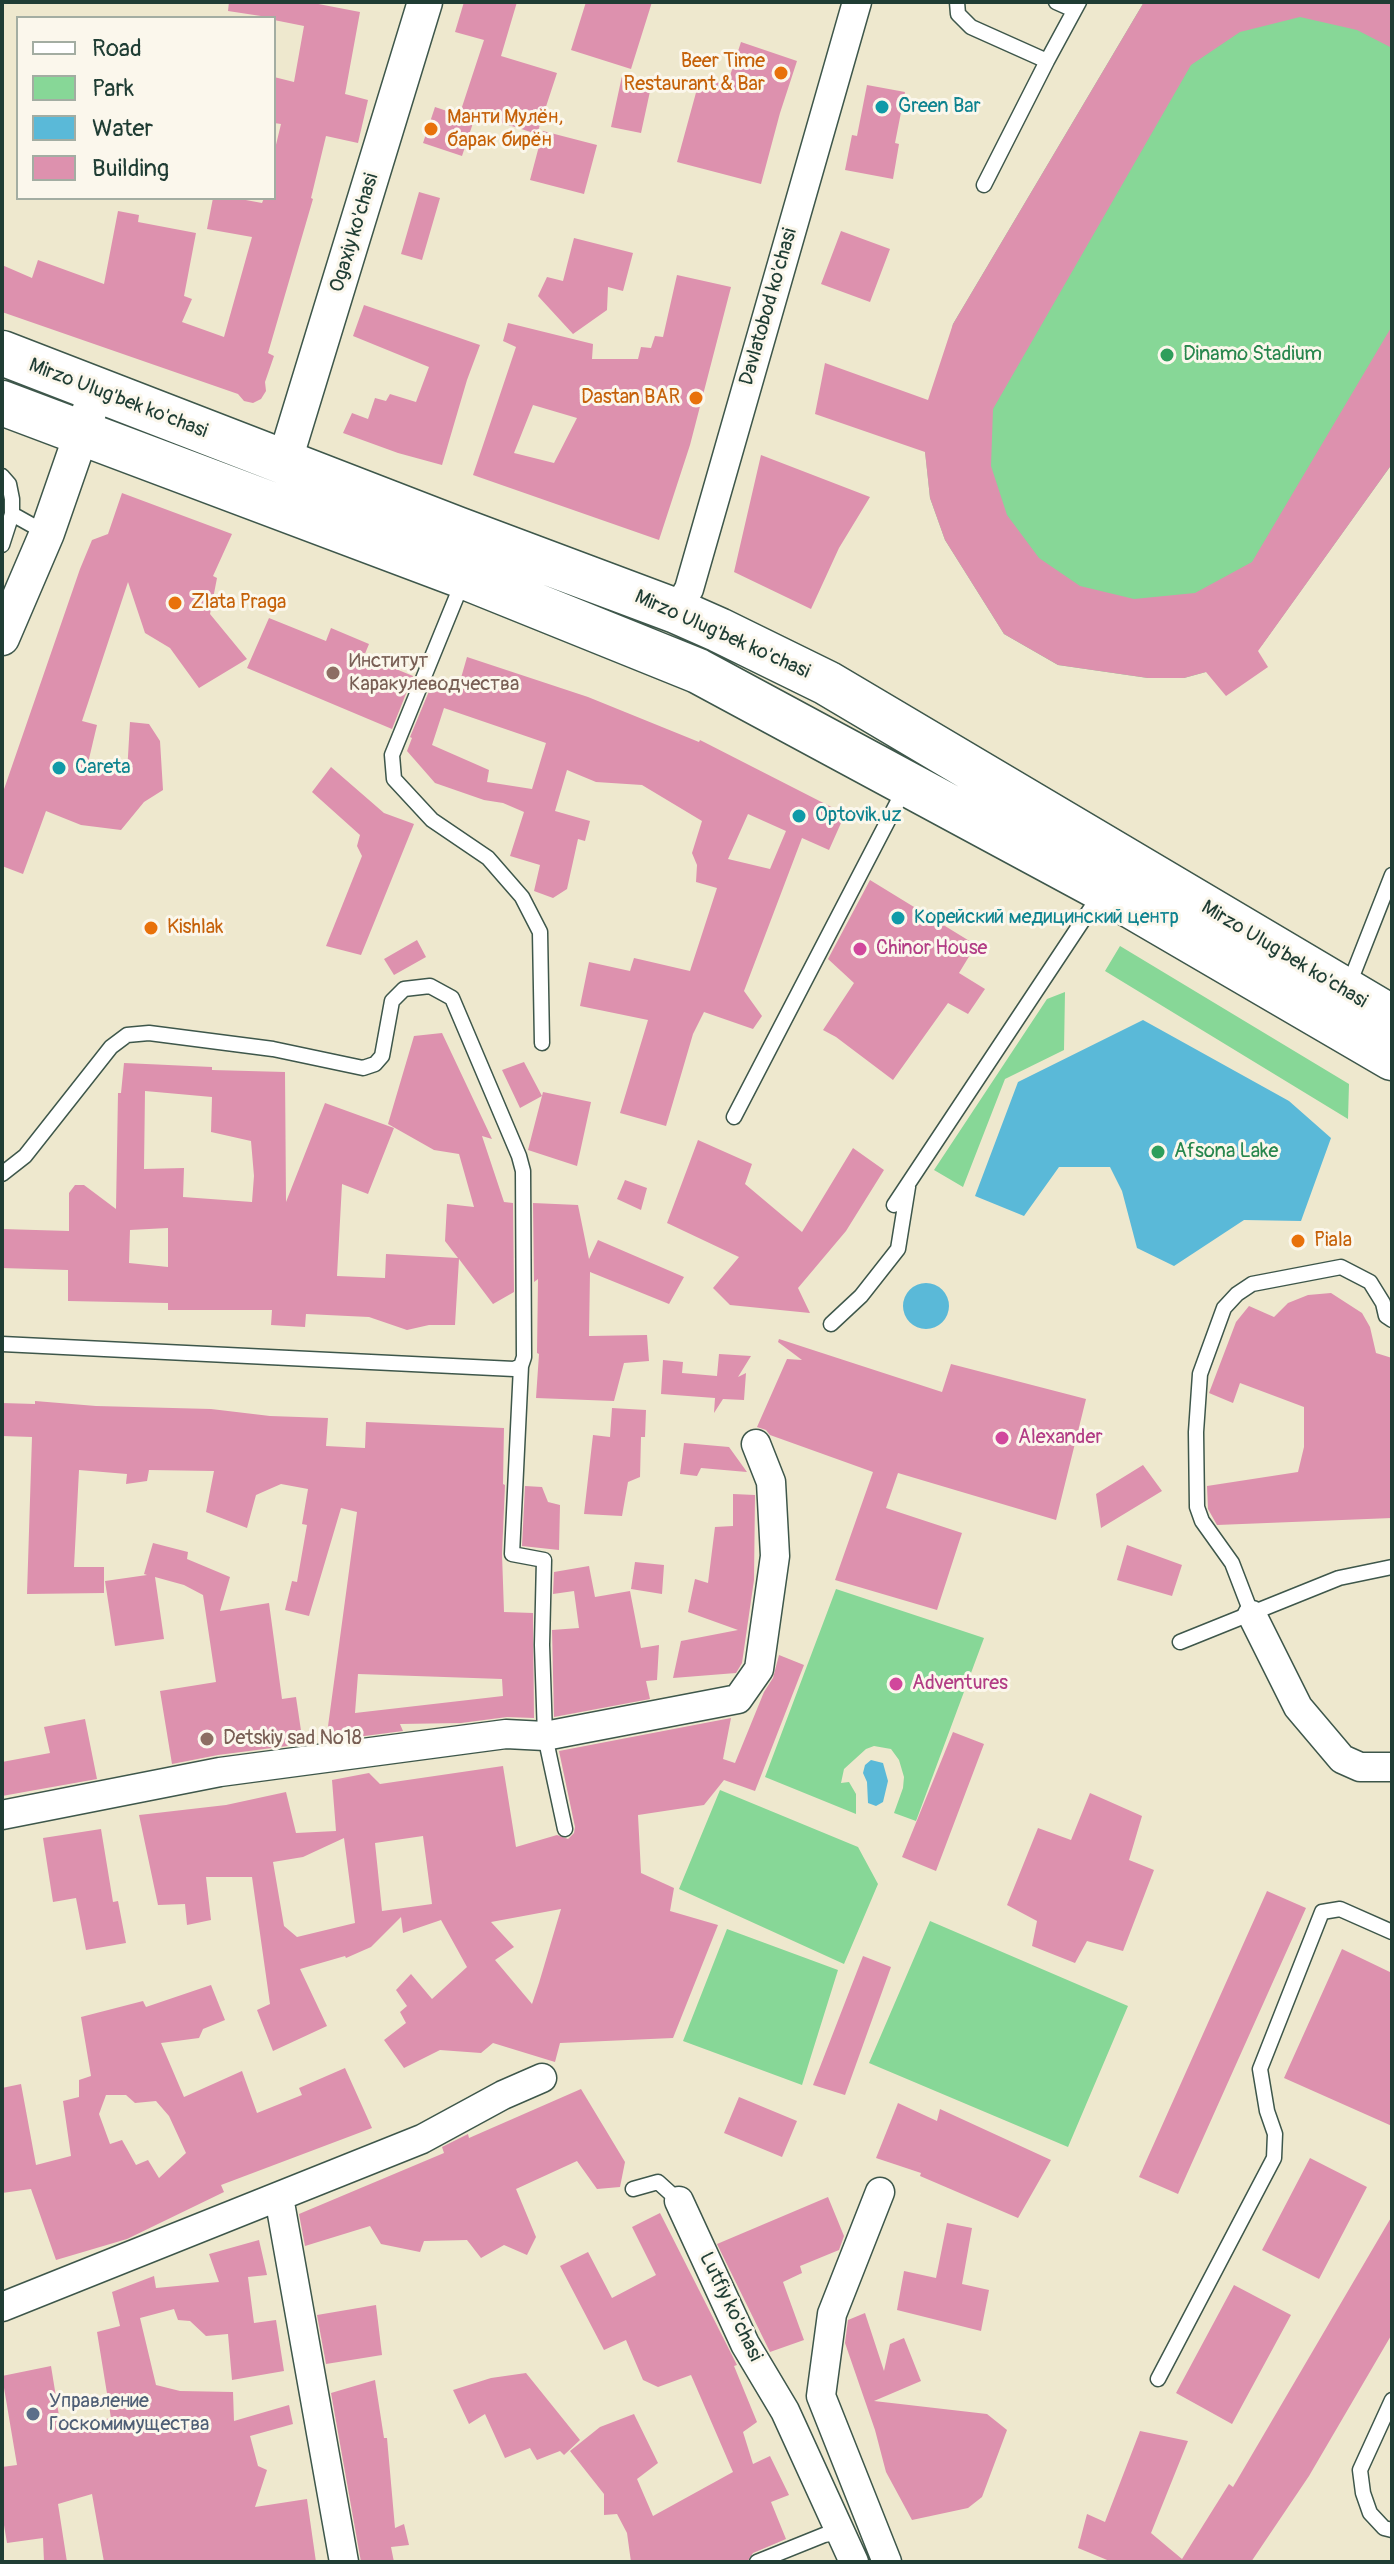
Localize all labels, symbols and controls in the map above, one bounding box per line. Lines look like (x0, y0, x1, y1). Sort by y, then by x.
legend (16, 16, 276, 200)
text: Road (92, 34, 142, 63)
place label: Beer Time Restaurant & Bar (624, 50, 765, 97)
marker: Beer Time Restaurant & Bar (772, 64, 790, 82)
text: Park (92, 74, 134, 103)
place label: Green Bar (898, 95, 981, 119)
marker: Green Bar (873, 98, 891, 116)
place label: Манти Мулён, барак бирён (447, 106, 563, 153)
text: Water (92, 114, 153, 143)
marker: Манти Мулён, барак бирён (422, 120, 440, 138)
text: Building (92, 154, 169, 183)
street label: Ogaxiy ko'chasi (326, 171, 384, 295)
street label: Davlatobod ko'chasi (735, 226, 803, 388)
place label: Dinamo Stadium (1183, 343, 1322, 367)
marker: Dinamo Stadium (1158, 346, 1176, 364)
street label: Mirzo Ulug'bek ko'chasi (25, 354, 211, 444)
place label: Dastan BAR (581, 386, 680, 410)
marker: Dastan BAR (687, 389, 705, 407)
street label: Mirzo Ulug'bek ko'chasi (631, 586, 813, 684)
place label: Zlata Praga (191, 591, 286, 615)
marker: Zlata Praga (166, 594, 184, 612)
place label: Институт Каракулеводчества (349, 650, 519, 697)
marker: Институт Каракулеводчества (324, 664, 342, 682)
place label: Careta (75, 756, 131, 780)
marker: Careta (50, 759, 68, 777)
place label: Optovik.uz (815, 804, 902, 828)
marker: Optovik.uz (790, 807, 808, 825)
street label: Mirzo Ulug'bek ko'chasi (1197, 896, 1371, 1014)
place label: Корейский медицинский центр (914, 906, 1179, 930)
marker: Корейский медицинский центр (889, 909, 907, 927)
place label: Kishlak (167, 916, 223, 940)
marker: Kishlak (142, 919, 160, 937)
place label: Chinor House (876, 937, 987, 961)
marker: Chinor House (851, 940, 869, 958)
place label: Afsona Lake (1174, 1140, 1278, 1164)
marker: Afsona Lake (1149, 1143, 1167, 1161)
place label: Piala (1314, 1229, 1352, 1253)
marker: Piala (1289, 1232, 1307, 1250)
place label: Alexander (1018, 1426, 1103, 1450)
marker: Alexander (993, 1429, 1011, 1447)
place label: Adventures (912, 1672, 1008, 1696)
marker: Adventures (887, 1675, 905, 1693)
place label: Detskiy sad №18 (223, 1727, 362, 1751)
marker: Detskiy sad №18 (198, 1730, 216, 1748)
street label: Lutfiy ko'chasi (693, 2249, 767, 2365)
place label: Управление Госкомимущества (49, 2390, 209, 2437)
marker: Управление Госкомимущества (24, 2405, 42, 2423)

